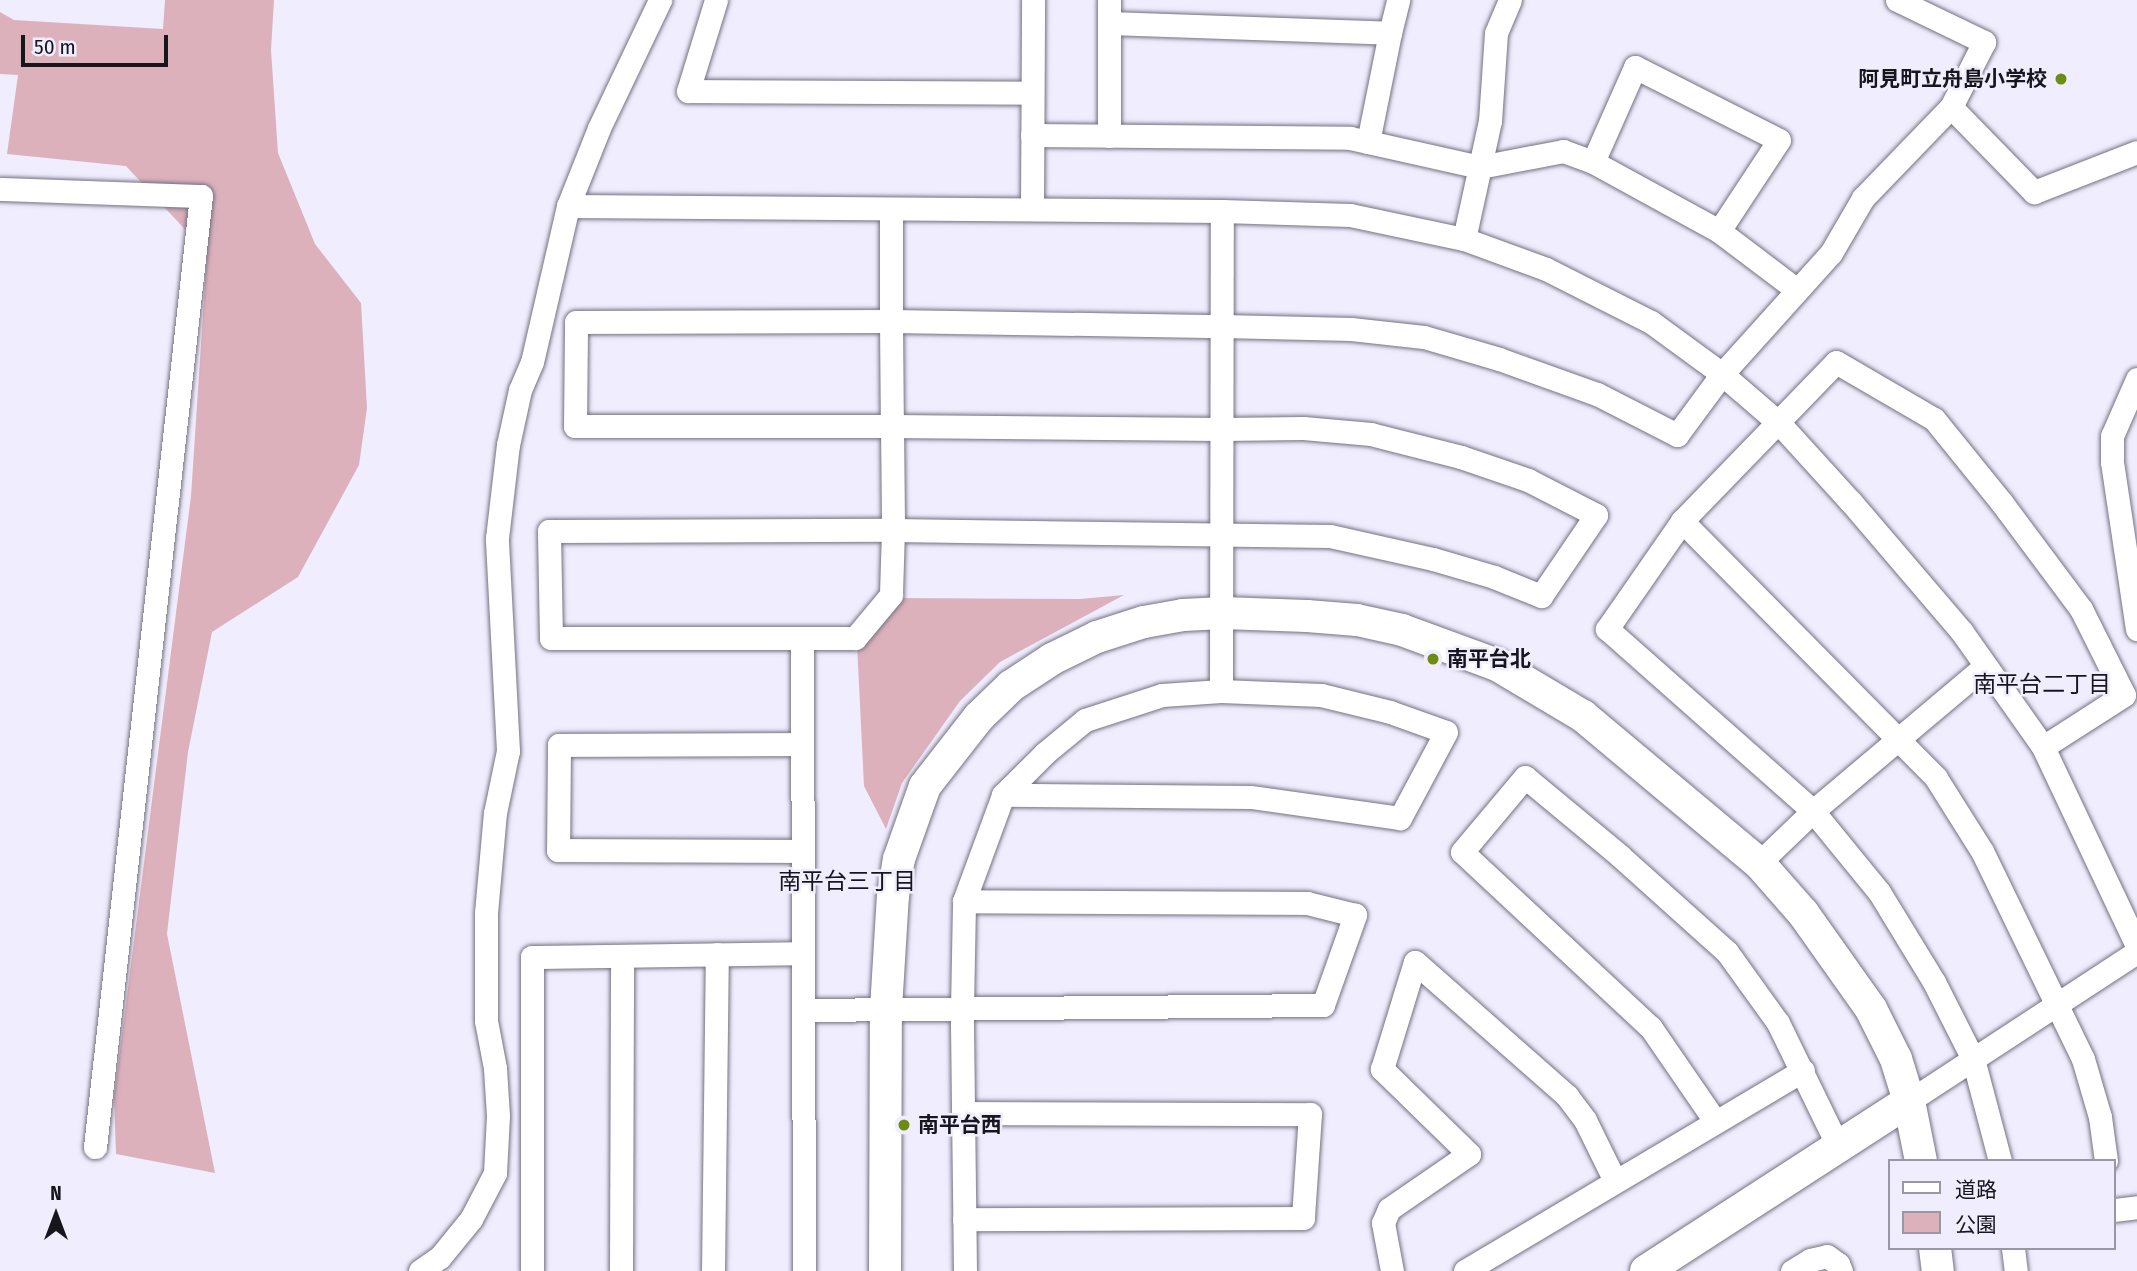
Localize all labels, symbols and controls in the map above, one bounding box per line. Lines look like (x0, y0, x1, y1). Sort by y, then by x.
scale bar (24, 21, 172, 65)
text: 50 m (34, 34, 76, 60)
place label: 阿見町立舟島小学校 (1858, 66, 2047, 92)
marker: 阿見町立舟島小学校 (2053, 71, 2069, 87)
place label: 南平台北 (1447, 646, 1531, 672)
marker: 南平台北 (1425, 651, 1441, 667)
district label: 南平台二丁目 (1973, 670, 2111, 698)
district label: 南平台三丁目 (778, 867, 916, 895)
place label: 南平台西 (918, 1112, 1002, 1138)
marker: 南平台西 (896, 1117, 912, 1133)
legend (1888, 1159, 2116, 1250)
text: 道路 (1955, 1177, 1997, 1203)
north arrow (21, 1180, 91, 1250)
text: N (50, 1182, 62, 1205)
text: 公園 (1955, 1212, 1997, 1238)

